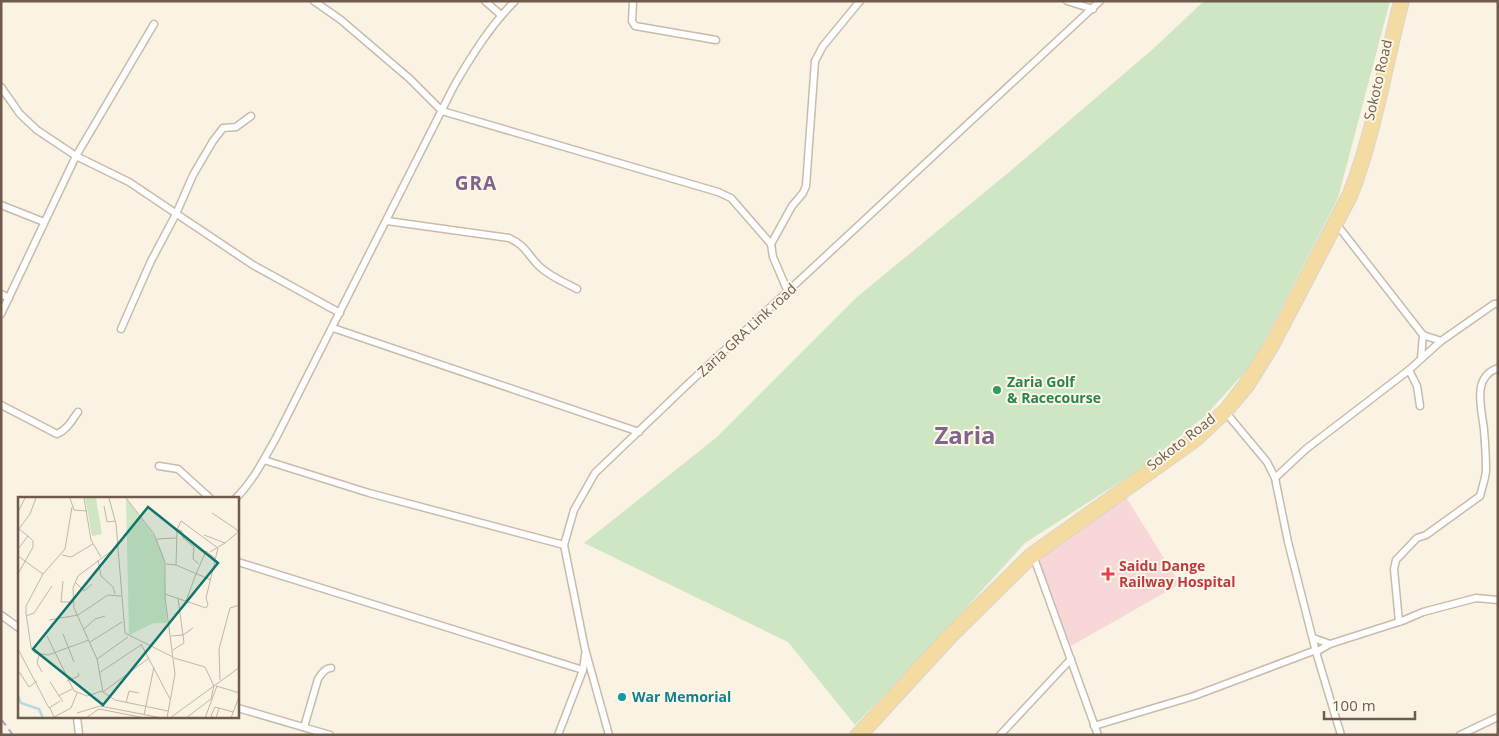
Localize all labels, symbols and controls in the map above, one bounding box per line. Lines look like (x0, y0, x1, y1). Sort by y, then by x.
street label: Sokoto Road (1359, 38, 1396, 122)
district label: GRA (455, 170, 497, 196)
street label: Zaria GRA Link road (693, 279, 800, 380)
place label: Zaria Golf & Racecourse (1007, 372, 1101, 407)
marker: Zaria Golf & Racecourse (991, 384, 1003, 396)
street label: Sokoto Road (1142, 409, 1219, 474)
district label: Zaria (934, 418, 996, 451)
inset map (18, 497, 239, 718)
place label: Saidu Dange Railway Hospital (1119, 556, 1236, 591)
marker: Saidu Dange Railway Hospital (1101, 567, 1115, 581)
place label: War Memorial (632, 687, 731, 706)
scale bar (1324, 688, 1415, 720)
marker: War Memorial (616, 691, 628, 703)
text: 100 m (1332, 695, 1376, 715)

